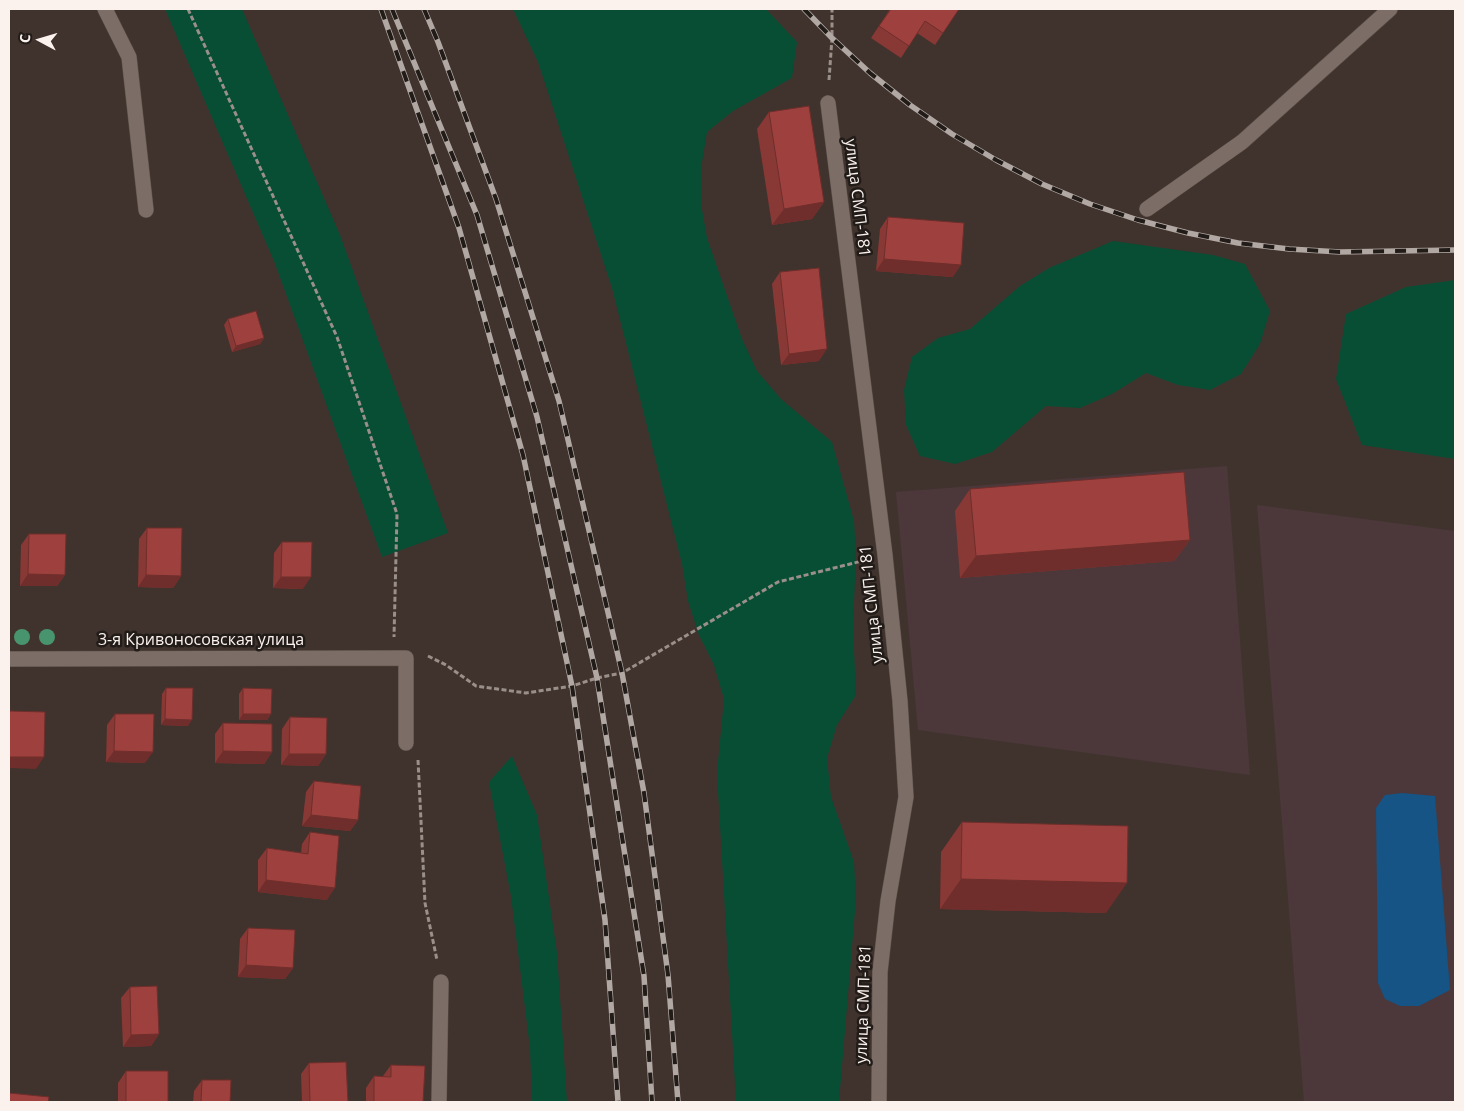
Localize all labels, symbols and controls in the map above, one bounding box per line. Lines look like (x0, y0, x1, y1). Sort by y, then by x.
north arrow (15, 15, 65, 65)
text: С (15, 33, 34, 44)
street label: улица СМП-181 (840, 138, 874, 258)
street label: улица СМП-181 (856, 544, 888, 664)
street label: 3-я Кривоносовская улица (98, 630, 304, 650)
street label: улица СМП-181 (852, 944, 876, 1064)

